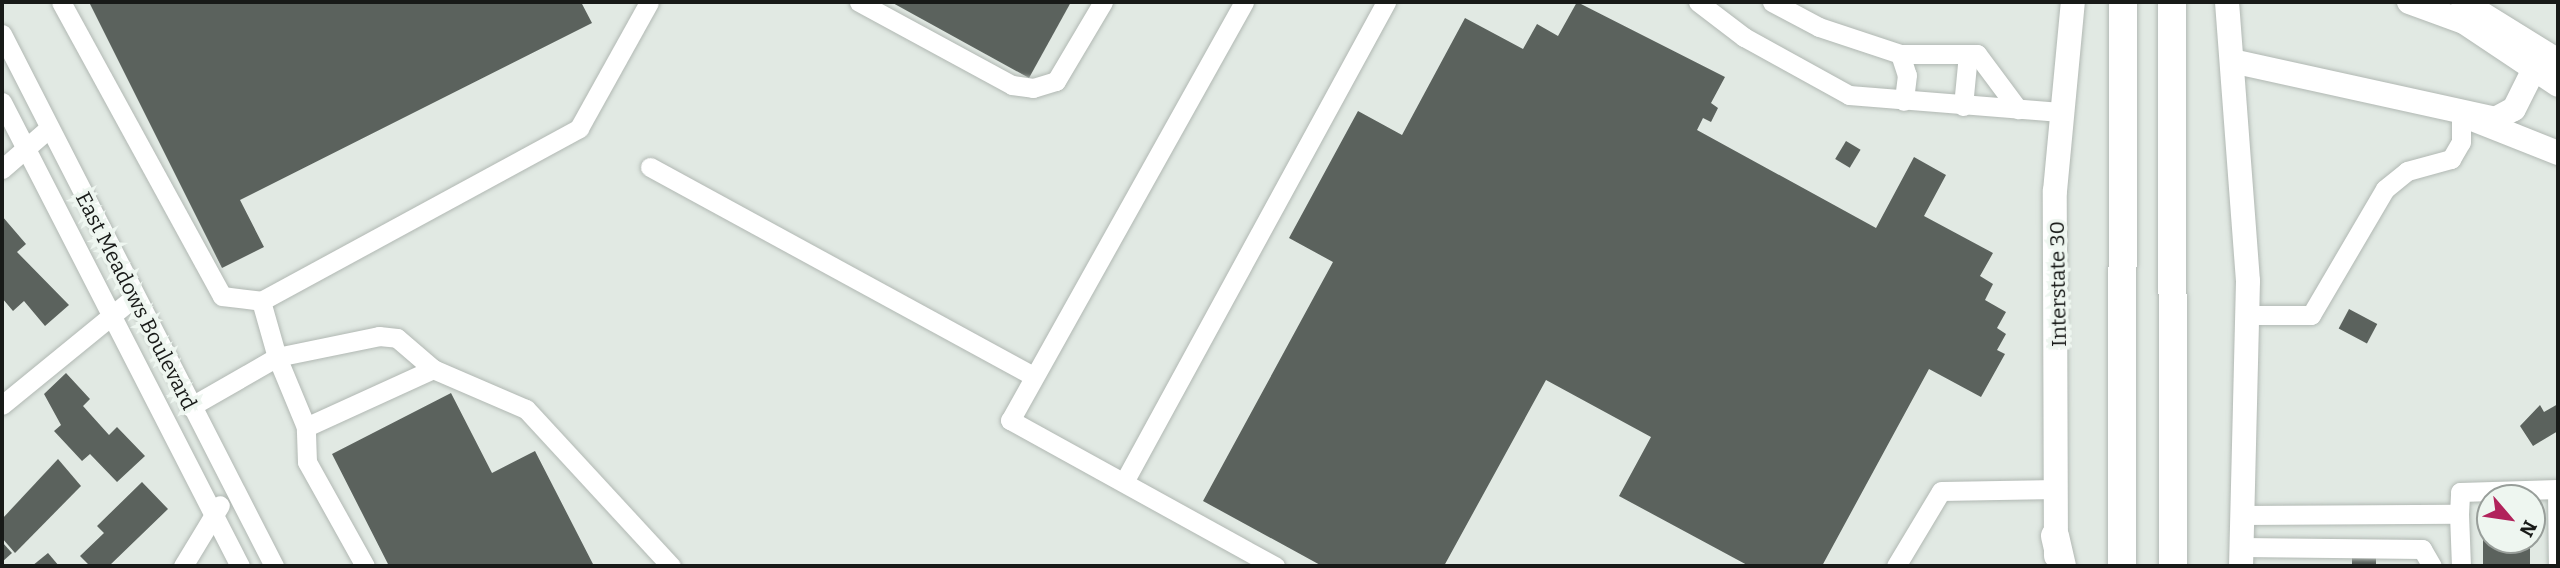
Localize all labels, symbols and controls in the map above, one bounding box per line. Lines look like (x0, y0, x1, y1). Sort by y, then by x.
street label: East Meadows Boulevard (70, 188, 202, 414)
street label: Interstate 30 (2044, 221, 2072, 347)
north arrow (2476, 484, 2546, 554)
text: N (2514, 516, 2542, 540)

